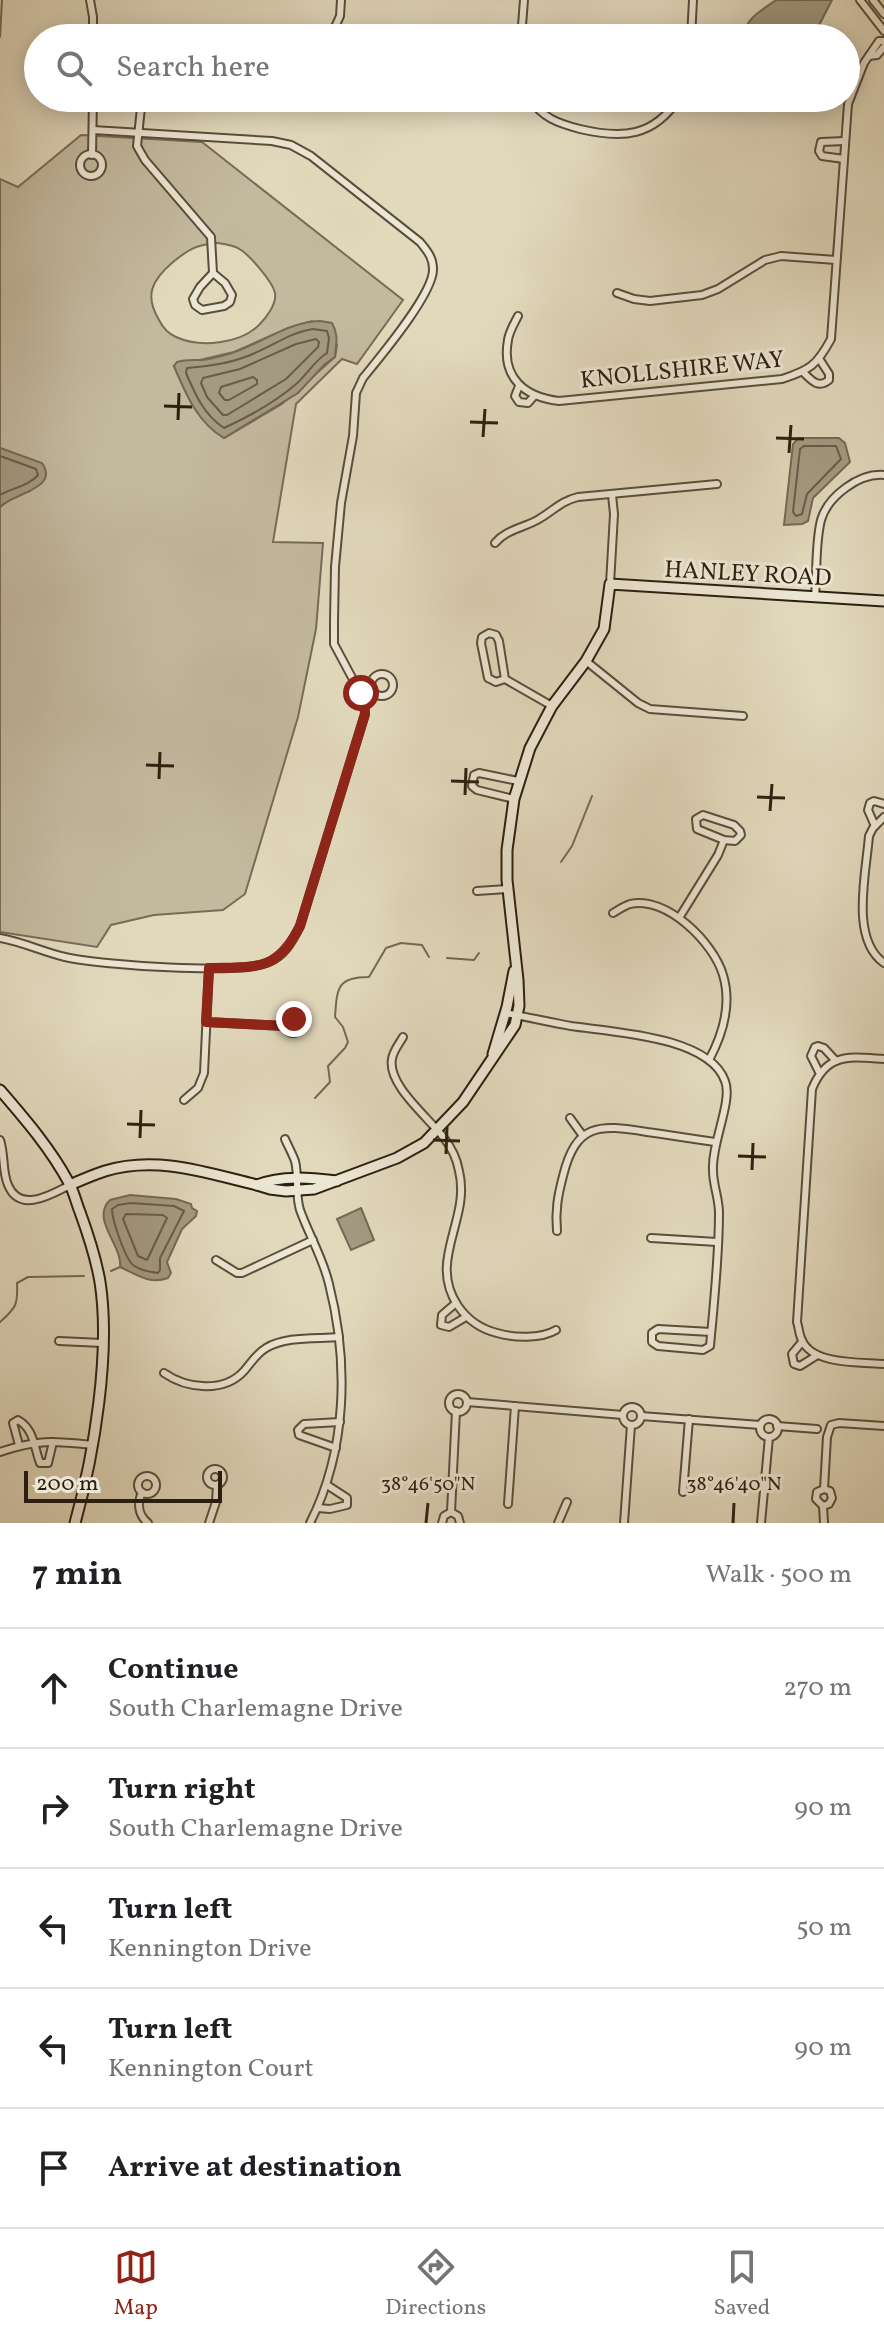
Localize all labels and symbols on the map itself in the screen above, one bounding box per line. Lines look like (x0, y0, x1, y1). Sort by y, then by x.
street label: KNOLLSHIRE WAY (578, 343, 786, 399)
street label: HANLEY ROAD (663, 554, 832, 596)
route start (343, 675, 379, 711)
route end (276, 1001, 312, 1037)
scale bar (24, 1467, 222, 1503)
text: 38°46'50"N (381, 1471, 475, 1499)
text: 38°46'40"N (686, 1471, 782, 1499)

